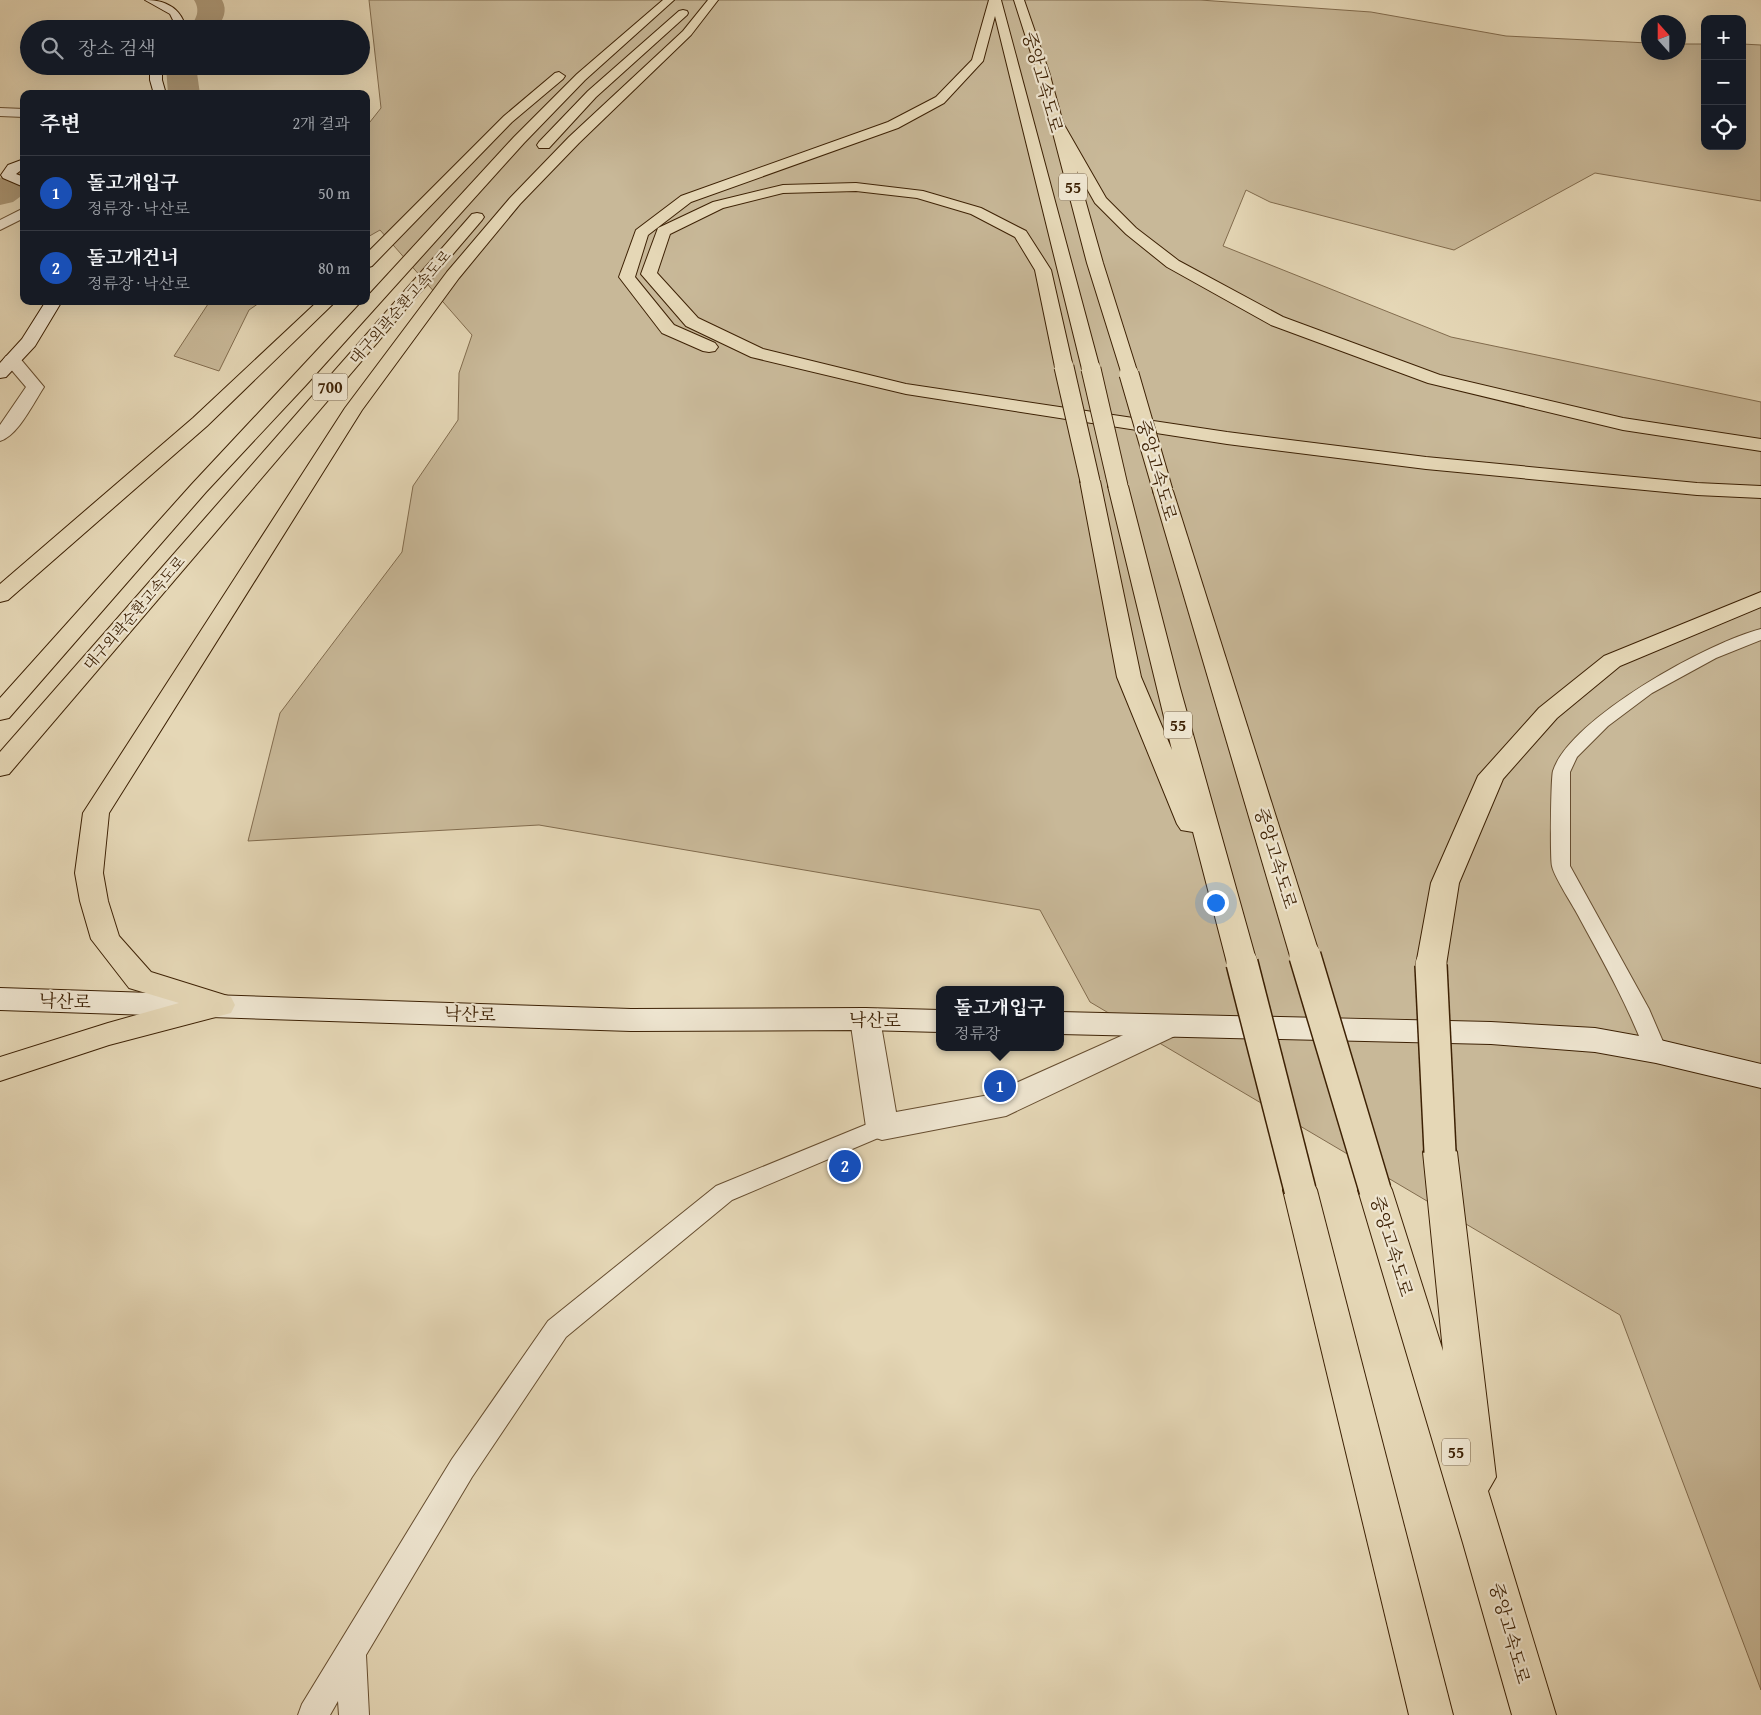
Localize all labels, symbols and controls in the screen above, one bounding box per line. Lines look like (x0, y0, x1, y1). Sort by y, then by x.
north arrow (1641, 15, 1686, 60)
map controls (1701, 15, 1746, 150)
button: + (1701, 15, 1746, 60)
search box (20, 20, 370, 75)
street label: 중앙고속도로 (1016, 28, 1070, 136)
icon: search (38, 34, 66, 62)
text: 장소 검색 (78, 34, 156, 62)
button: − (1701, 60, 1746, 105)
button: locate (1701, 105, 1746, 150)
text: 주변 (40, 108, 81, 139)
text: 2개 결과 (292, 111, 350, 135)
text: 돌고개입구 (87, 168, 179, 196)
road number: 55 (1059, 173, 1087, 200)
text: 1 (52, 181, 60, 205)
text: 50 m (318, 181, 350, 205)
text: 정류장 · 낙산로 (87, 196, 189, 220)
text: 돌고개건너 (87, 243, 179, 271)
street label: 대구외곽순환고속도로 (345, 245, 456, 369)
text: 2 (52, 256, 60, 280)
text: 80 m (318, 256, 350, 280)
text: 정류장 · 낙산로 (87, 271, 189, 295)
road number: 700 (312, 374, 348, 401)
street label: 중앙고속도로 (1130, 416, 1184, 524)
street label: 대구외곽순환고속도로 (79, 551, 190, 675)
road number: 55 (1164, 712, 1192, 738)
street label: 중앙고속도로 (1248, 804, 1304, 912)
your location (1203, 890, 1229, 916)
popup (936, 986, 1064, 1051)
street label: 낙산로 (38, 987, 92, 1015)
text: 돌고개입구 (954, 993, 1046, 1021)
street label: 낙산로 (443, 1000, 497, 1028)
street label: 낙산로 (849, 1006, 901, 1034)
text: 정류장 (954, 1021, 1000, 1045)
pin: 1 (984, 1067, 1016, 1105)
pin: 2 (829, 1147, 861, 1185)
street label: 중앙고속도로 (1364, 1192, 1420, 1300)
road number: 55 (1442, 1438, 1470, 1465)
street label: 중앙고속도로 (1483, 1579, 1537, 1687)

